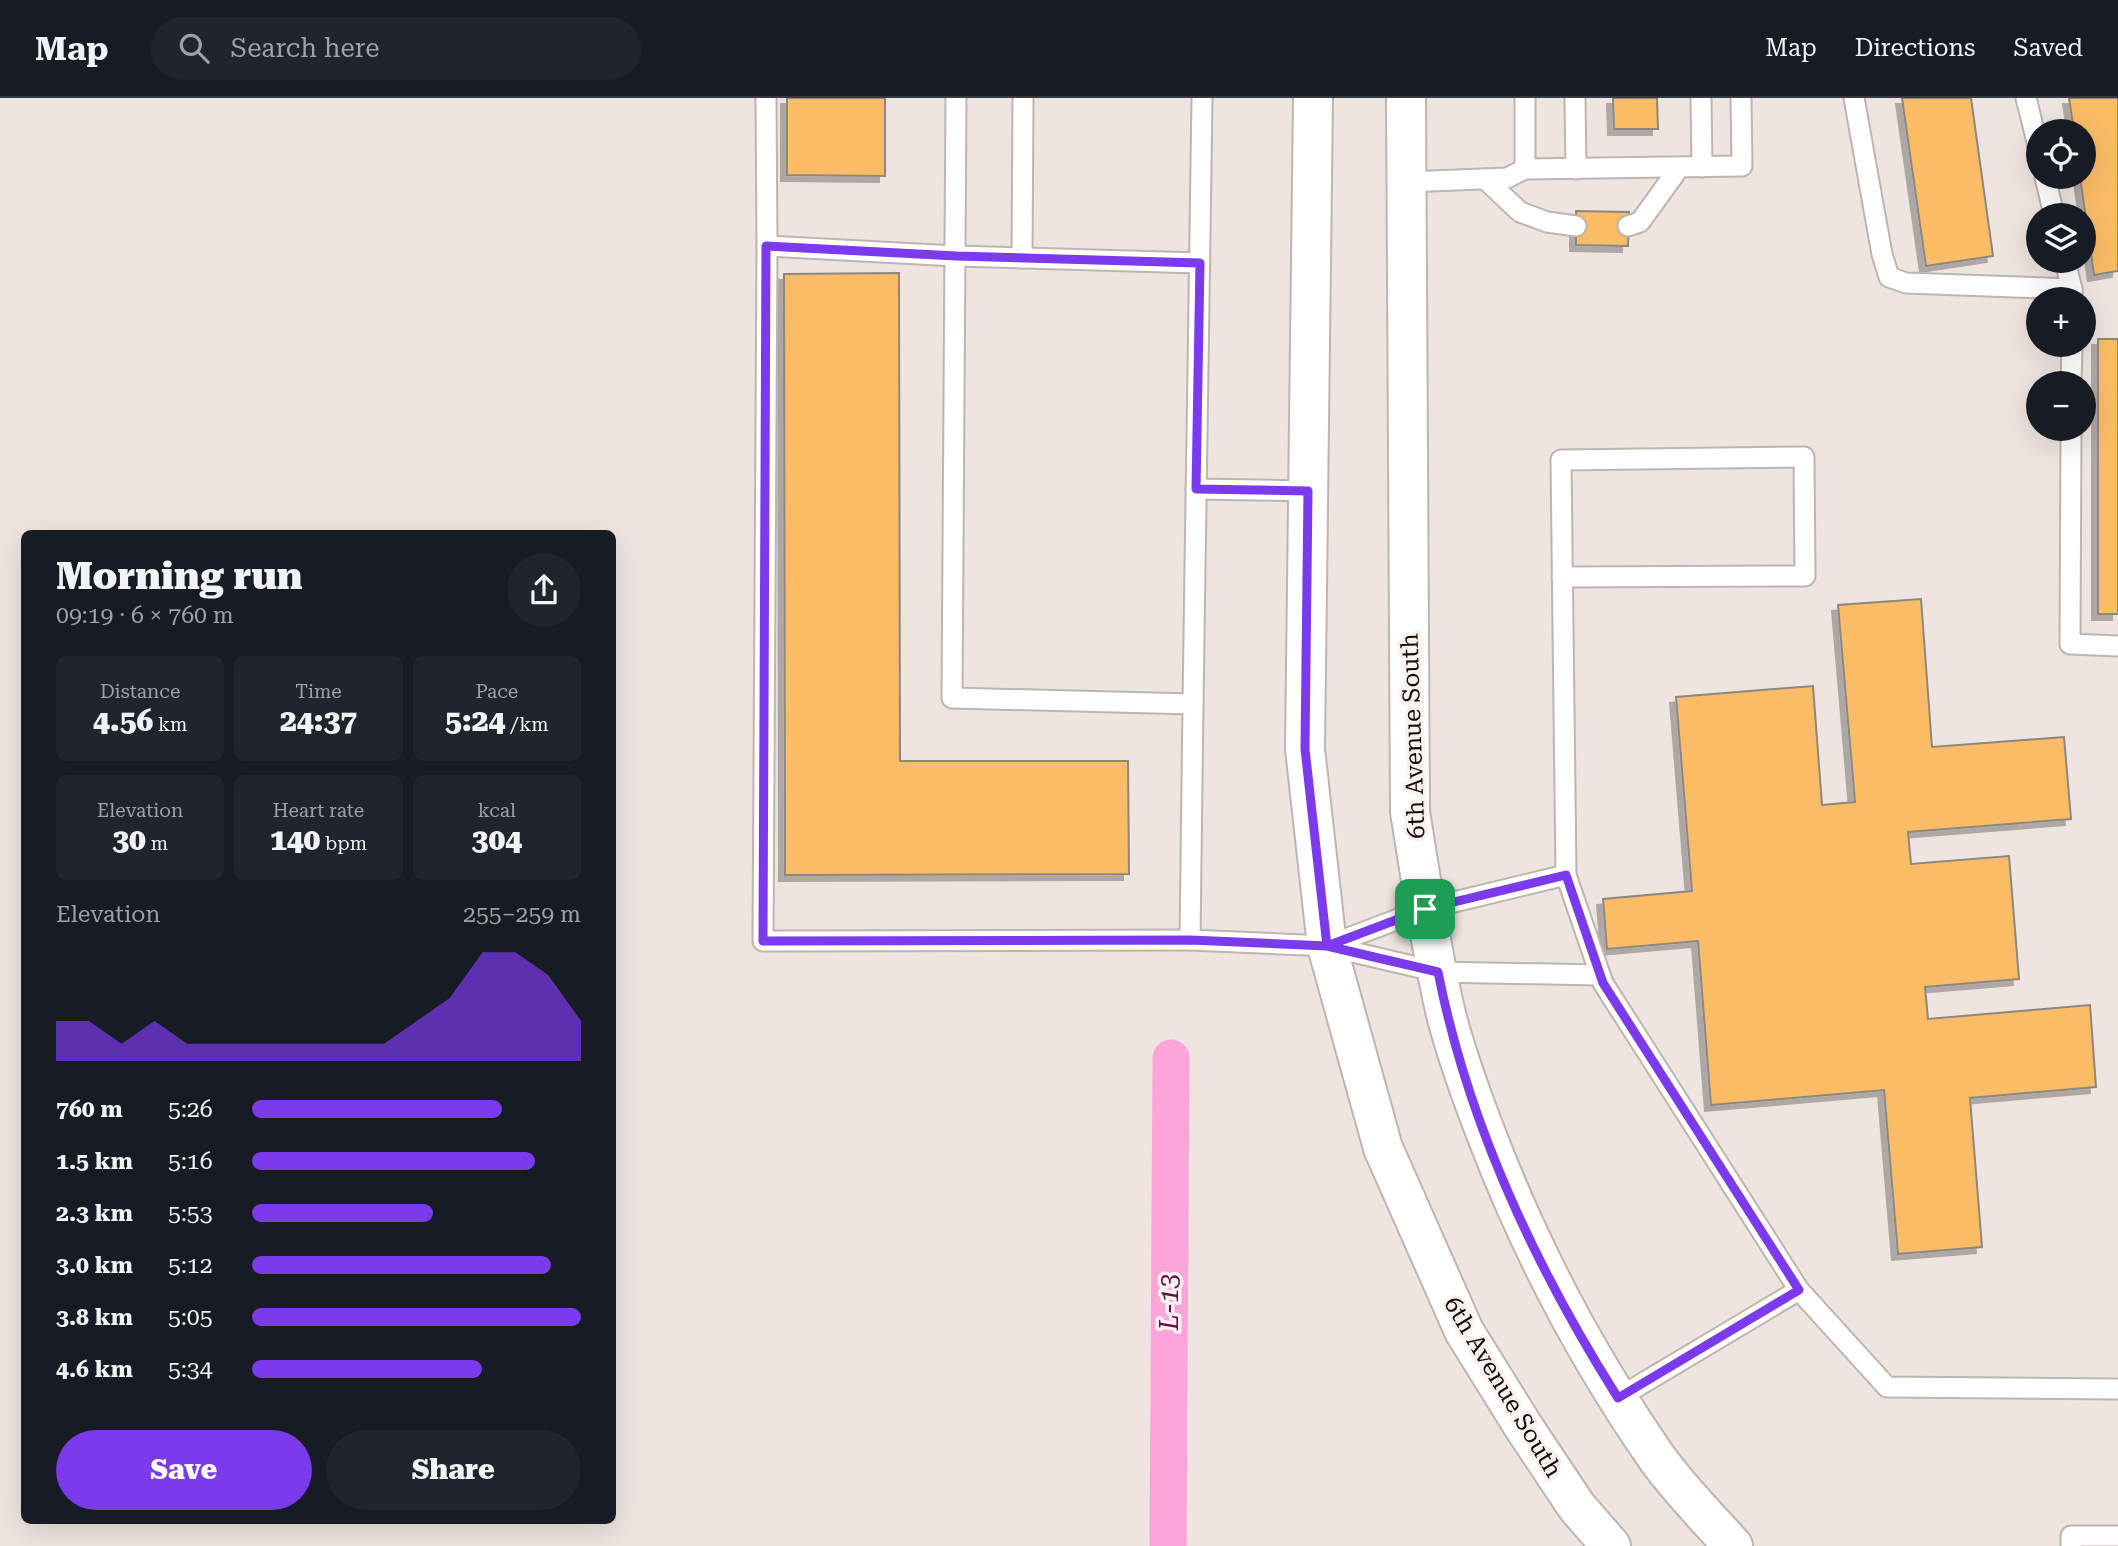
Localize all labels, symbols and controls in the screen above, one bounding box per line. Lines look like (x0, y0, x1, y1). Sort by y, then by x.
search box (151, 17, 641, 80)
text: Map (35, 29, 109, 68)
icon: search (175, 29, 213, 67)
text: Search here (231, 33, 380, 63)
text: Map (1765, 34, 1817, 62)
text: Directions (1855, 34, 1975, 62)
text: Saved (2013, 34, 2083, 62)
map controls (2026, 119, 2096, 441)
button: locate (2026, 119, 2096, 189)
button: layers (2026, 203, 2096, 273)
button: + (2026, 287, 2096, 357)
button: − (2026, 371, 2096, 441)
button: share (507, 553, 581, 627)
text: Morning run (56, 554, 303, 598)
text: 09:19 · 6 × 760 m (56, 602, 234, 629)
street label: 6th Avenue South (1395, 633, 1431, 839)
text: Distance (100, 680, 180, 703)
text: Time (295, 680, 342, 703)
text: Pace (475, 680, 518, 703)
text: 4.56 (93, 703, 153, 738)
text: 24:37 (280, 703, 357, 738)
text: 5:24 (445, 703, 505, 738)
text: km (153, 713, 187, 736)
text: /km (505, 713, 549, 736)
text: Elevation (97, 799, 183, 822)
text: Heart rate (273, 799, 364, 822)
text: kcal (478, 799, 516, 822)
text: 30 (112, 822, 146, 857)
text: 140 (270, 822, 320, 857)
text: 304 (472, 822, 522, 857)
text: m (146, 832, 168, 855)
text: bpm (320, 832, 367, 855)
pin (1395, 879, 1455, 939)
icon: arrive (1406, 890, 1444, 928)
text: Elevation (56, 901, 160, 928)
text: 255–259 m (463, 901, 581, 928)
text: 760 m (56, 1096, 123, 1123)
text: 5:26 (168, 1096, 213, 1123)
text: 1.5 km (56, 1148, 133, 1175)
text: 5:16 (168, 1148, 213, 1175)
text: 2.3 km (56, 1200, 133, 1227)
text: 5:53 (168, 1200, 213, 1227)
text: 3.0 km (56, 1252, 133, 1279)
text: 5:12 (168, 1252, 213, 1279)
water label: L-13 (1154, 1274, 1184, 1331)
street label: 6th Avenue South (1438, 1292, 1568, 1482)
text: 3.8 km (56, 1304, 133, 1331)
text: 5:05 (168, 1304, 213, 1331)
text: 4.6 km (56, 1356, 133, 1383)
text: 5:34 (168, 1356, 213, 1383)
button: Save (56, 1430, 312, 1510)
button: Share (326, 1430, 581, 1510)

